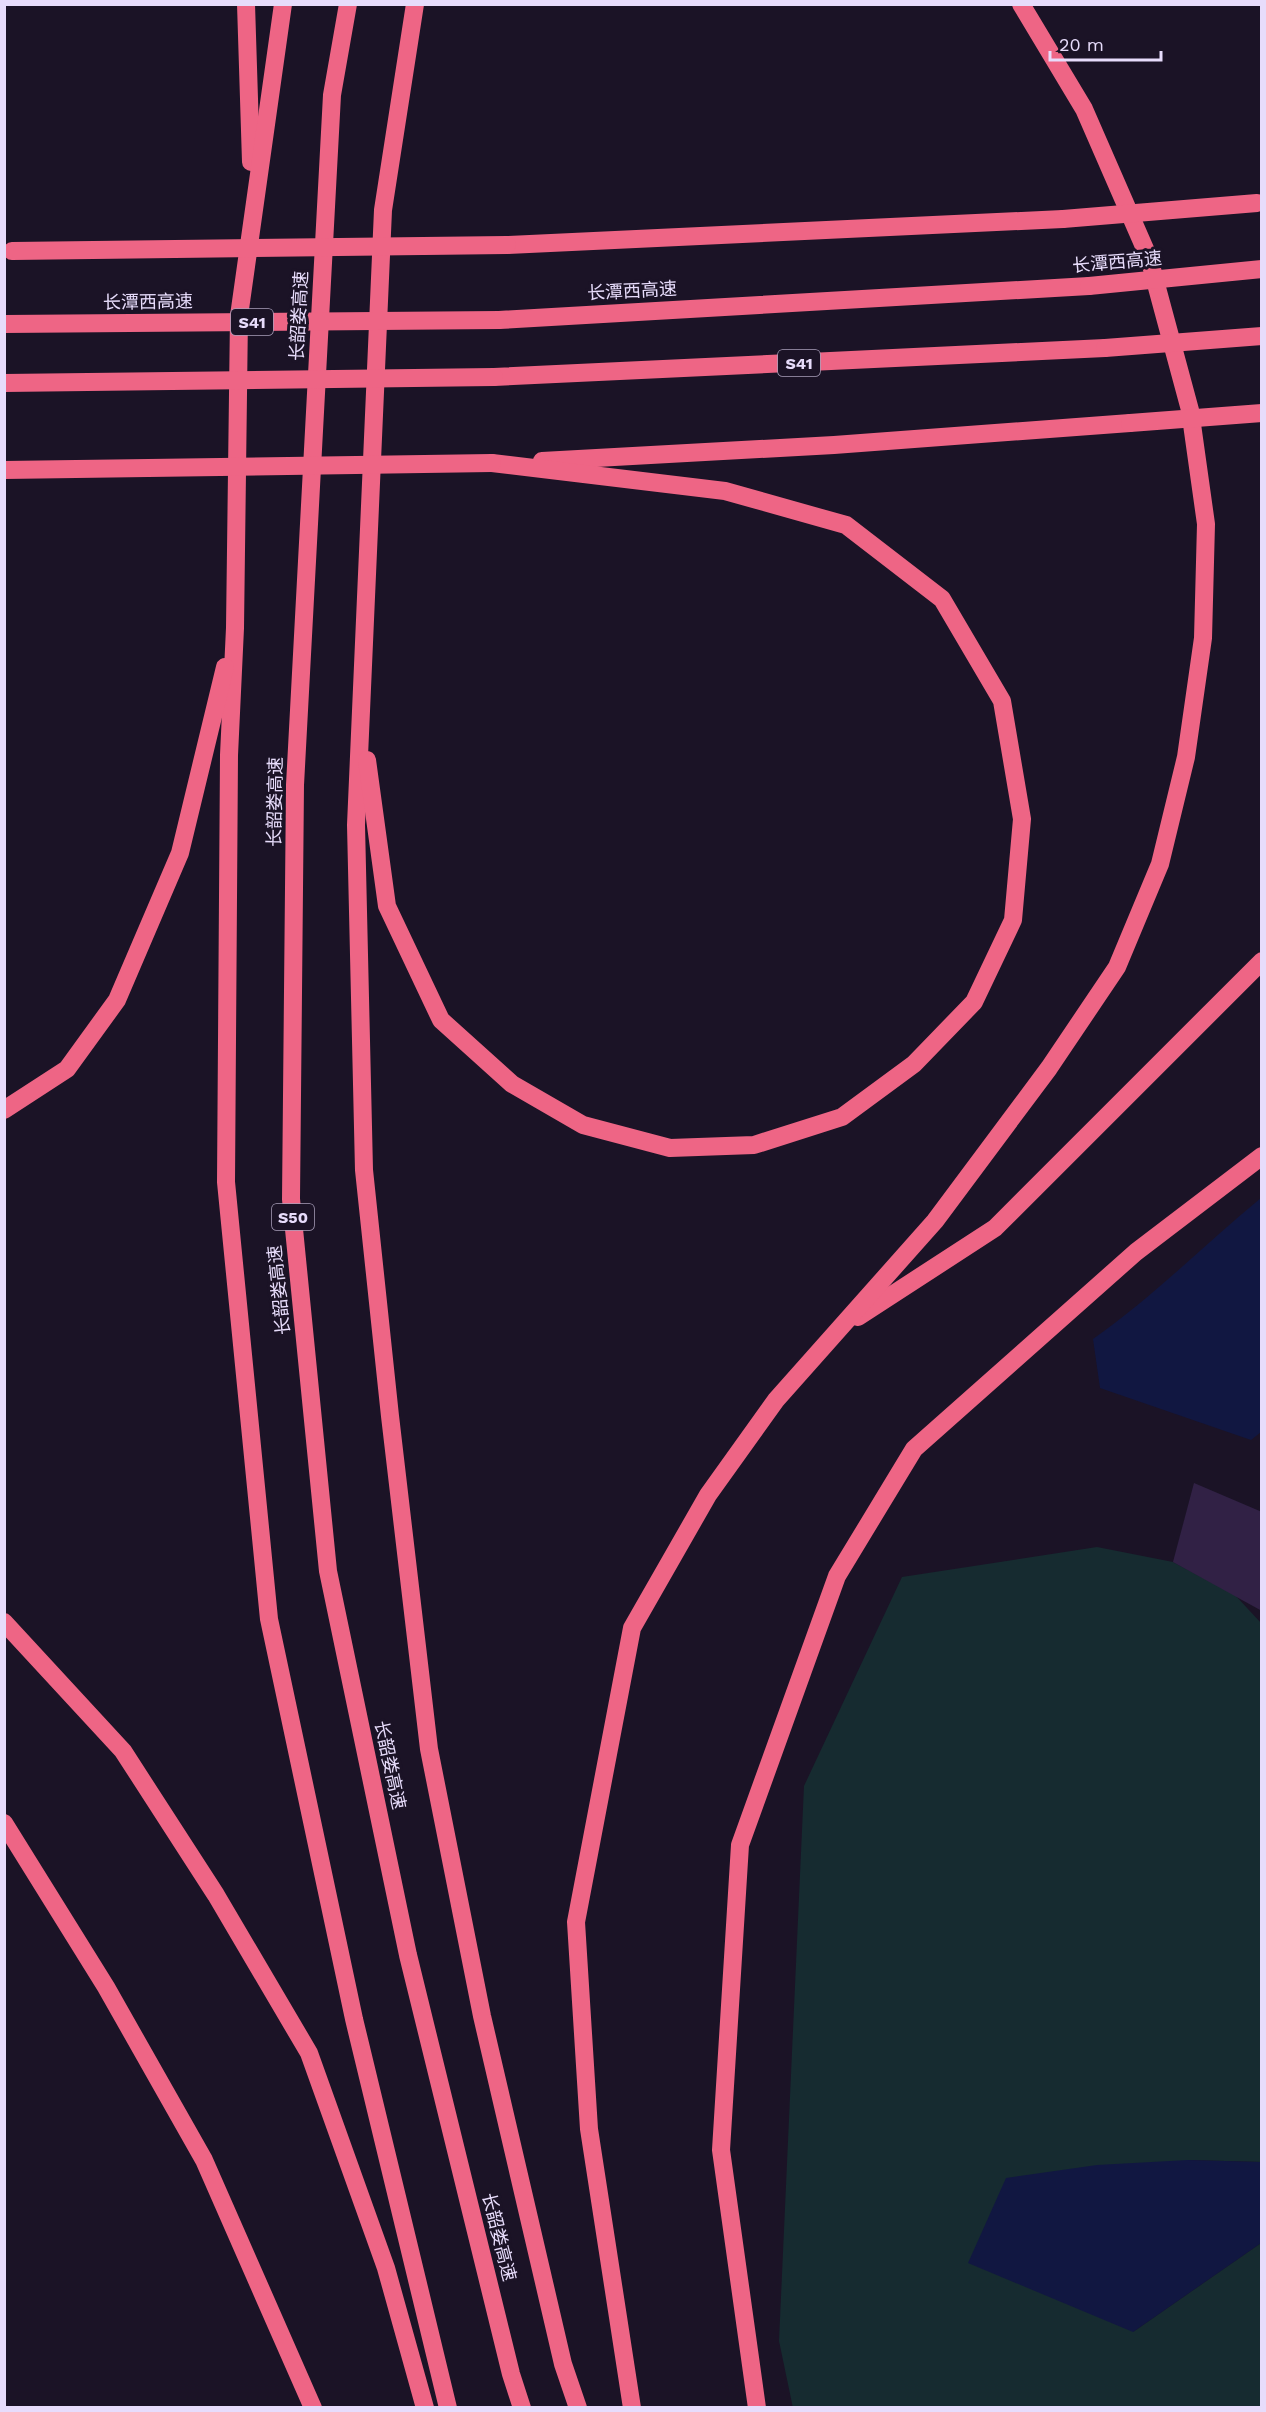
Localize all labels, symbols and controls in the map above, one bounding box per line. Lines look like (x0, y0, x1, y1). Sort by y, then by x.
scale bar (1050, 24, 1161, 62)
text: 20 m (1059, 34, 1104, 55)
street label: 长潭西高速 (1071, 247, 1163, 276)
street label: 长韶娄高速 (286, 270, 311, 361)
street label: 长潭西高速 (586, 278, 677, 303)
street label: 长潭西高速 (103, 290, 193, 313)
road number: S41 (231, 309, 273, 335)
road number: S41 (778, 350, 820, 376)
street label: 长韶娄高速 (263, 757, 286, 847)
road number: S50 (272, 1204, 314, 1230)
street label: 长韶娄高速 (263, 1244, 294, 1336)
street label: 长韶娄高速 (371, 1719, 410, 1811)
street label: 长韶娄高速 (478, 2191, 521, 2283)

